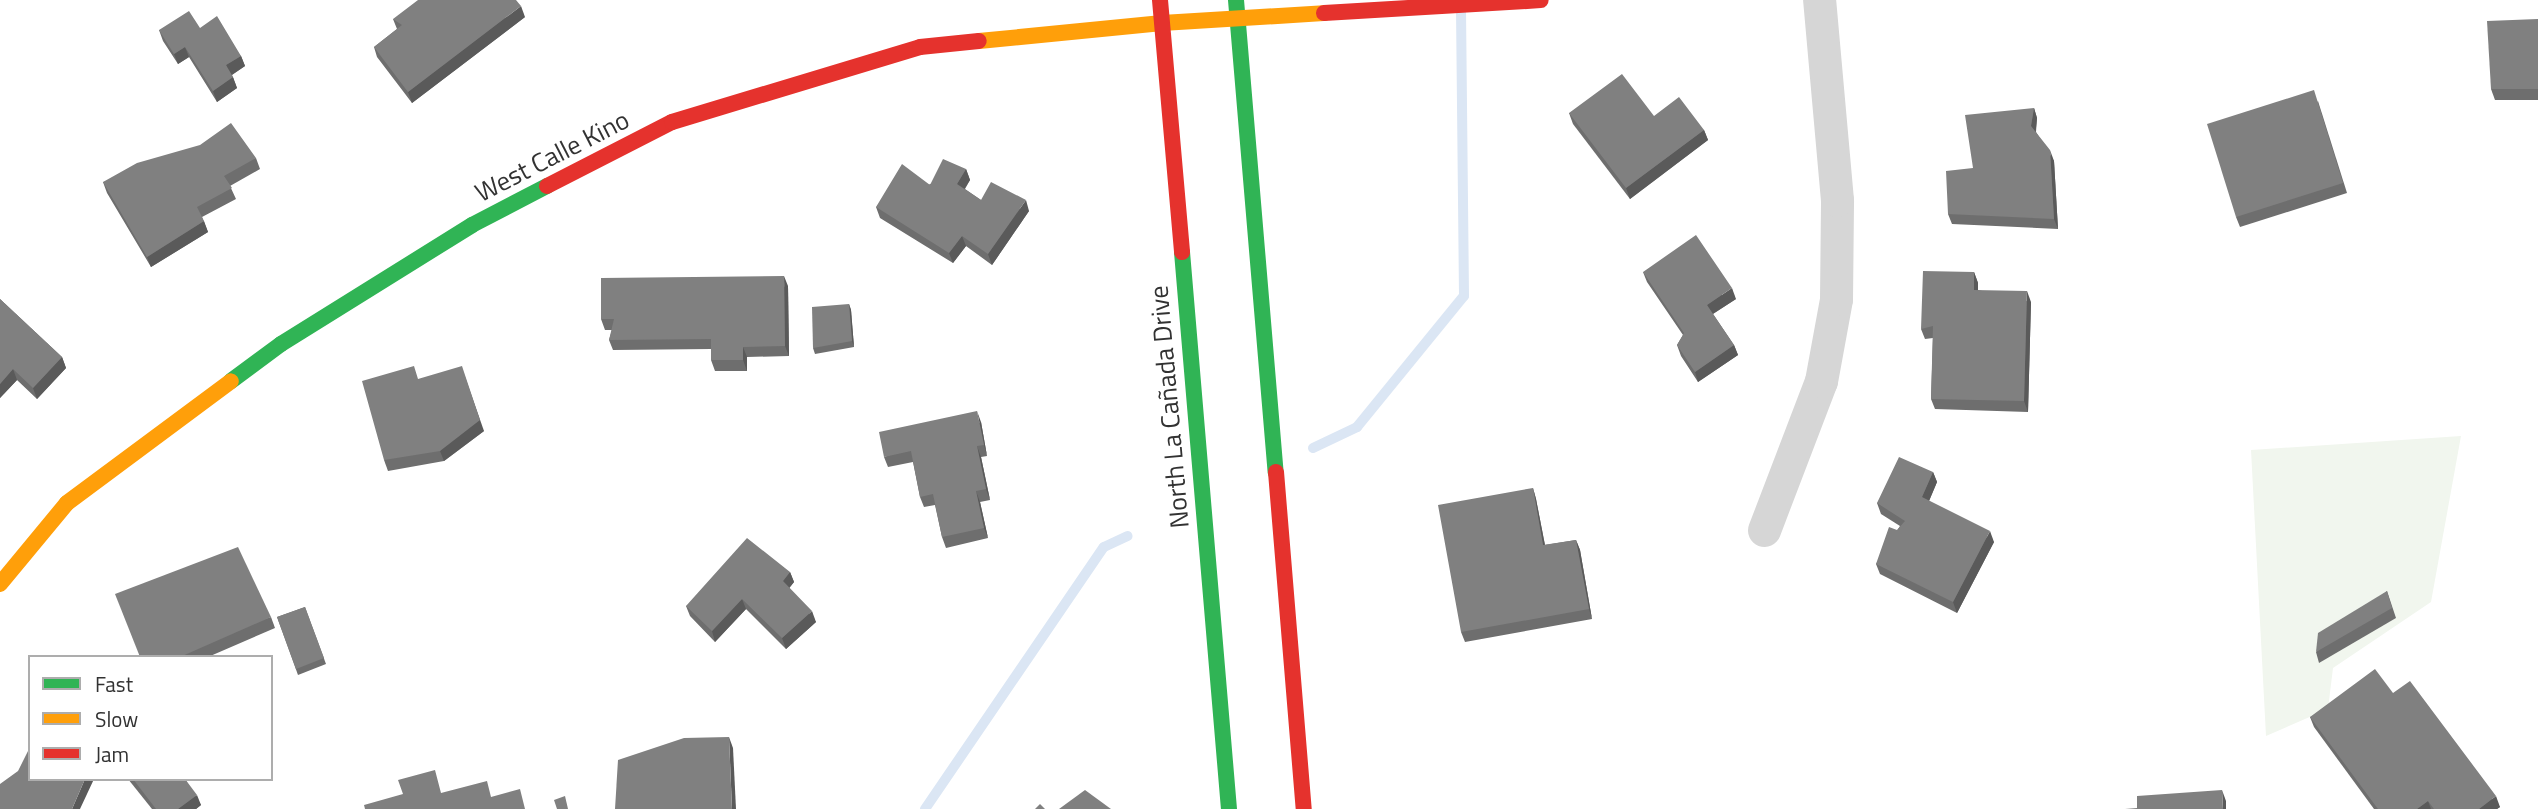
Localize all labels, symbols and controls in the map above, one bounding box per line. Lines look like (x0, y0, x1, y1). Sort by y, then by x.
street label: West Calle Kino (470, 104, 634, 208)
street label: North La Cañada Drive (1143, 284, 1195, 530)
legend (28, 655, 273, 781)
text: Fast (95, 668, 133, 700)
text: Slow (95, 703, 138, 735)
text: Jam (95, 738, 129, 770)

